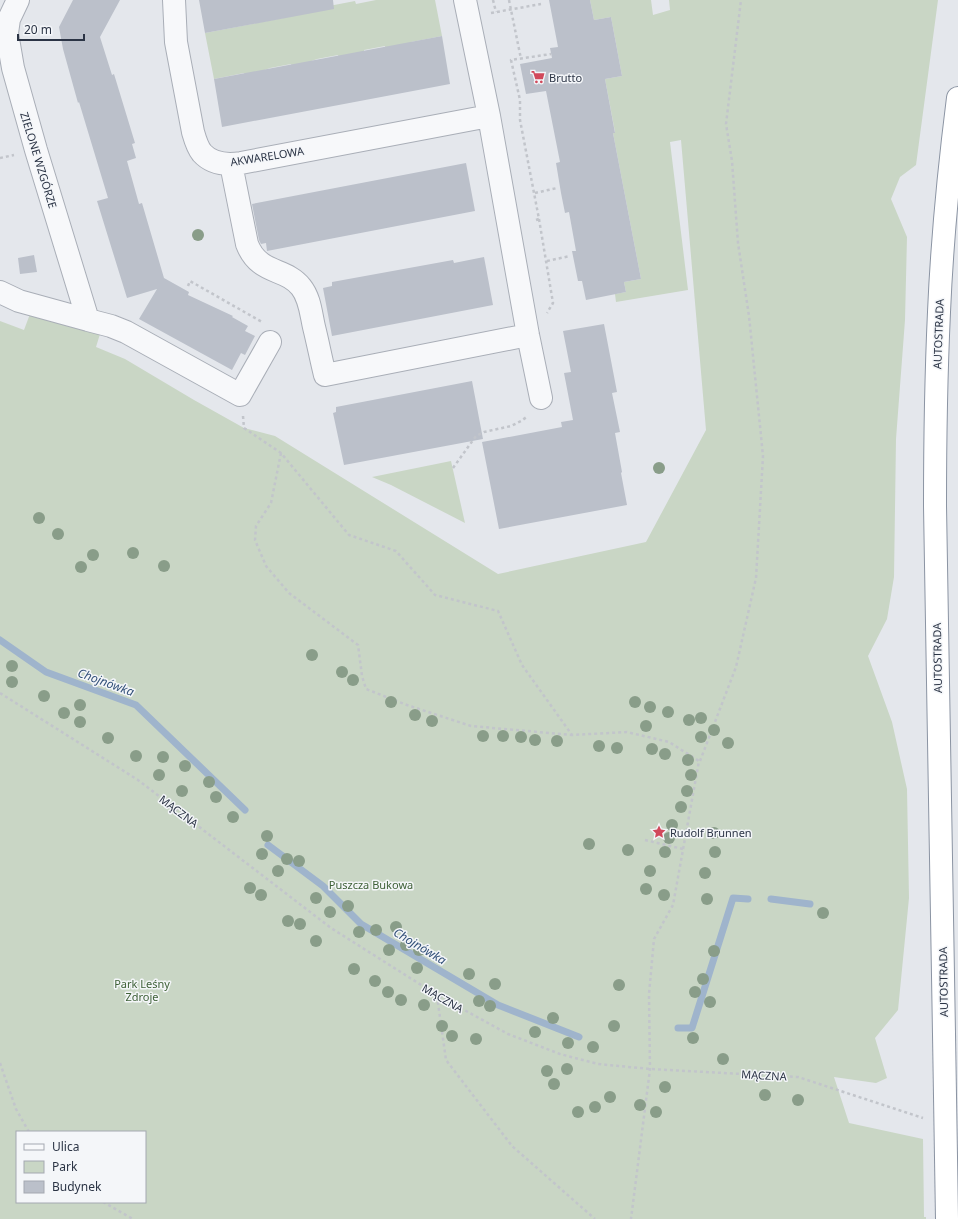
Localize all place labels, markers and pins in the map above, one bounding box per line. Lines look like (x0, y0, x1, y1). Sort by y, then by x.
supermarket icon: Brutto (530, 69, 546, 85)
place label: Brutto (549, 70, 582, 85)
place icon: Rudolf Brunnen (651, 824, 667, 840)
place label: Rudolf Brunnen (670, 825, 752, 840)

